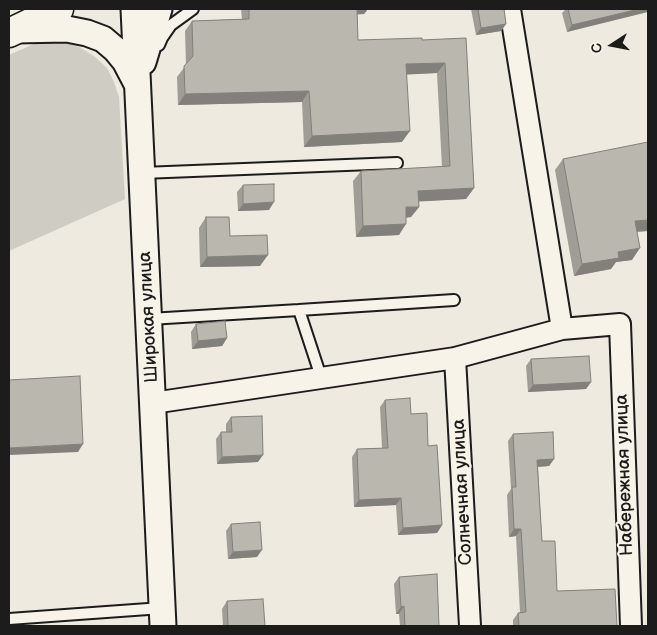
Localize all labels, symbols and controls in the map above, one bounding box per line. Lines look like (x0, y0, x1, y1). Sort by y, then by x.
north arrow (587, 20, 637, 70)
text: С (588, 42, 606, 54)
street label: Широкая улица (135, 251, 163, 383)
street label: Набережная улица (611, 394, 639, 556)
street label: Солнечная улица (448, 418, 478, 566)

